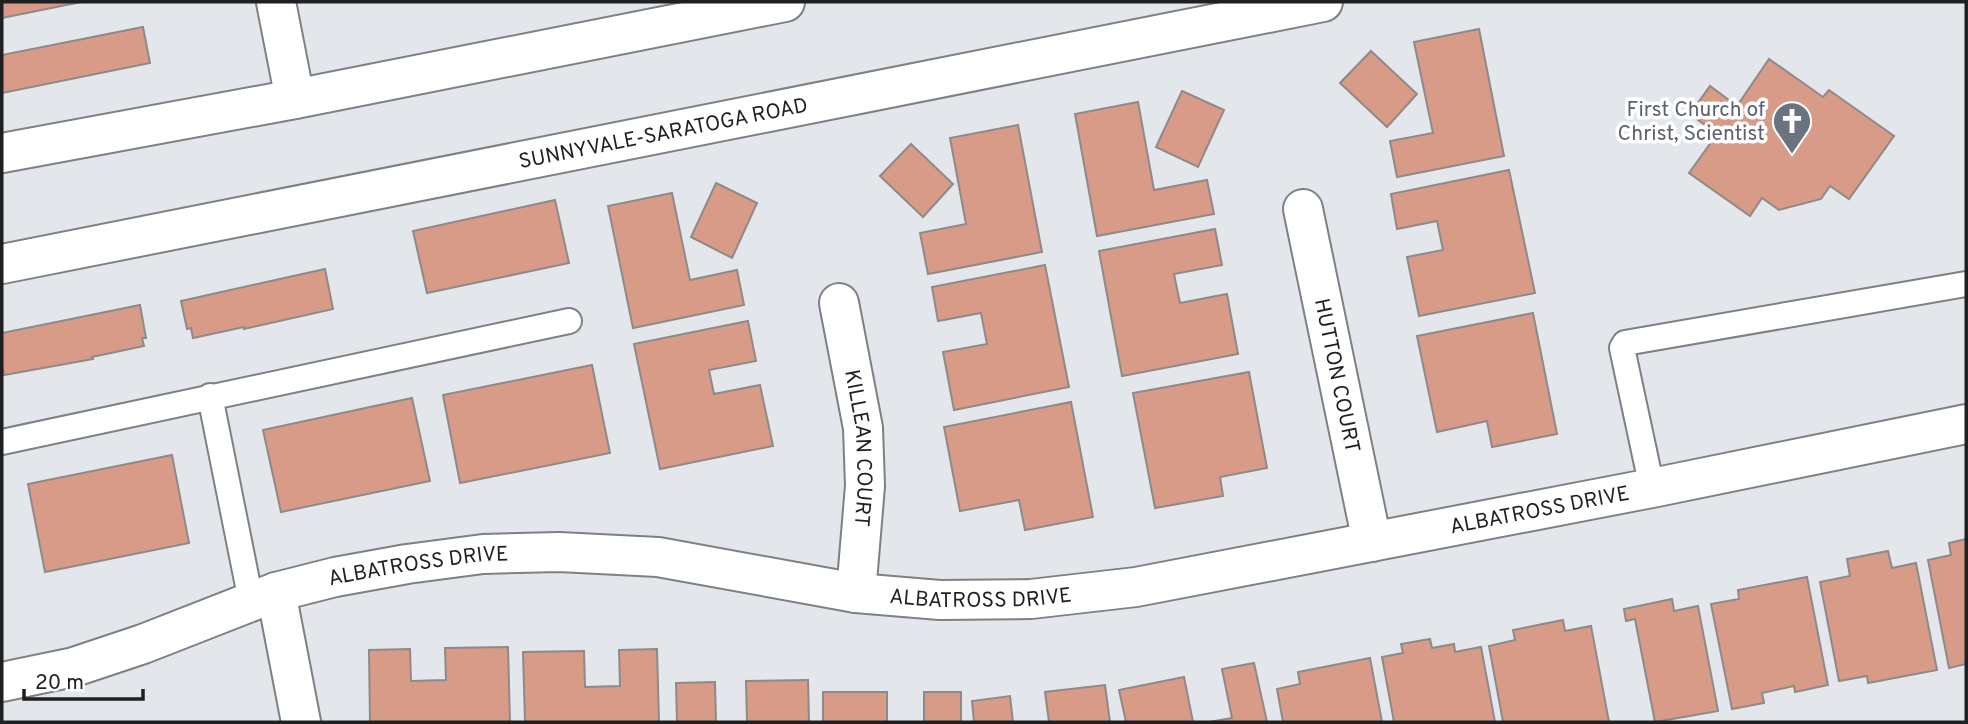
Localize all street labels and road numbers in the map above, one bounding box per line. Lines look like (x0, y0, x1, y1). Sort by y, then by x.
street label: SUNNYVALE-SARATOGA ROAD (517, 92, 810, 176)
street label: HUTTON COURT (1307, 296, 1365, 455)
street label: KILLEAN COURT (837, 367, 877, 528)
street label: ALBATROSS DRIVE (1448, 481, 1632, 541)
street label: ALBATROSS DRIVE (325, 541, 509, 593)
street label: ALBATROSS DRIVE (888, 582, 1073, 615)

